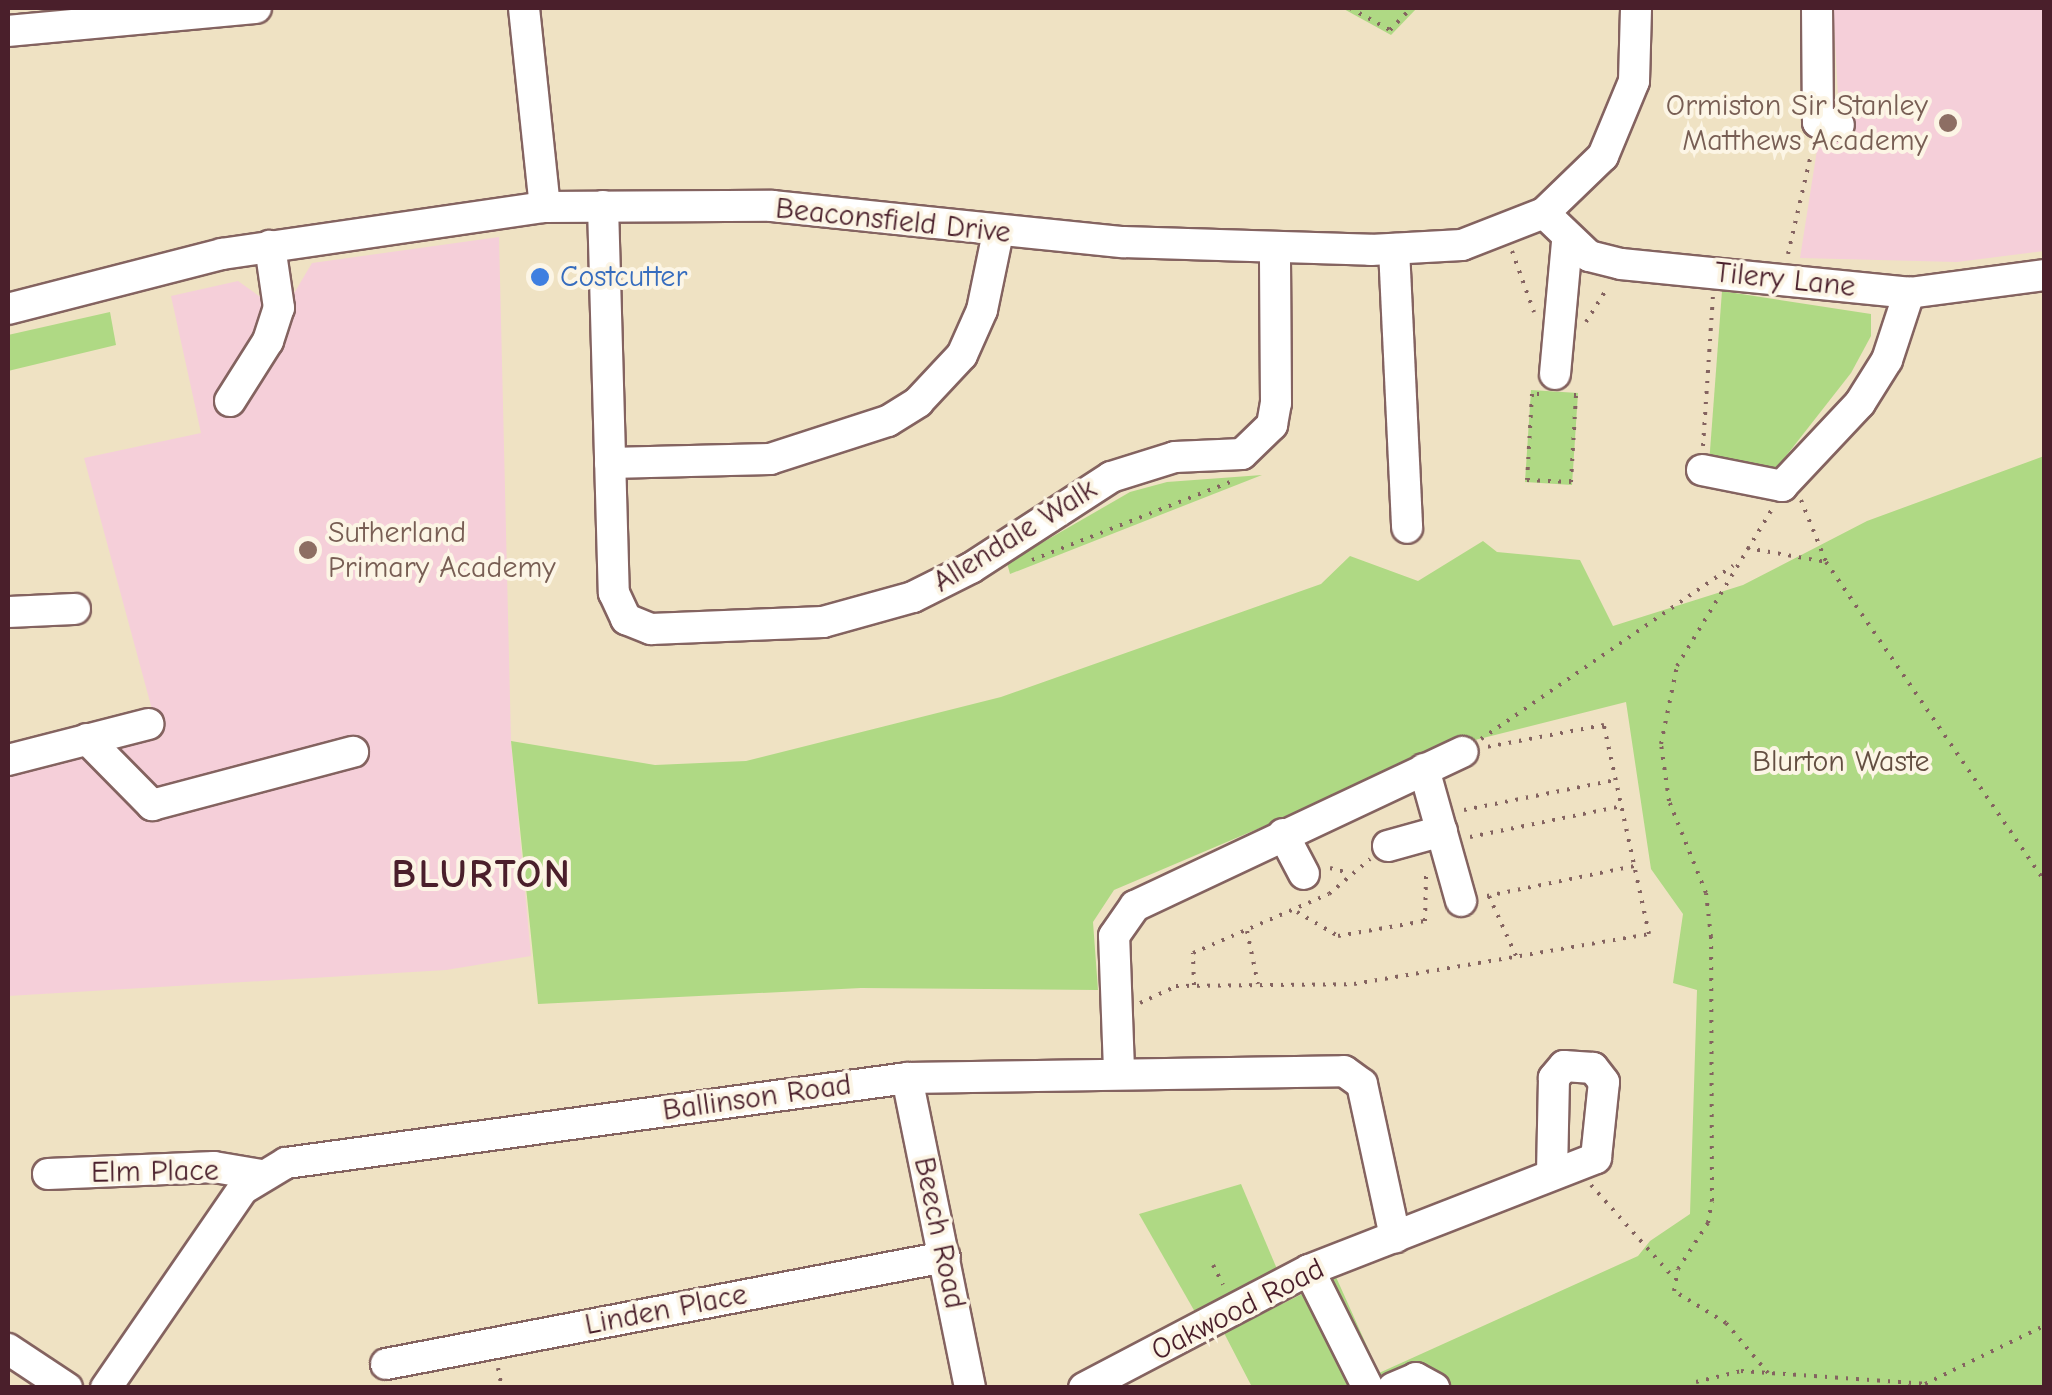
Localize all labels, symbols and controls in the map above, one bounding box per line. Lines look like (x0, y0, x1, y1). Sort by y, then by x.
place label: Ormiston Sir Stanley Matthews Academy (1666, 88, 1928, 158)
marker: Ormiston Sir Stanley Matthews Academy (1937, 112, 1959, 134)
street label: Beaconsfield Drive (774, 191, 1012, 251)
street label: Tilery Lane (1713, 255, 1857, 305)
place label: Costcutter (560, 259, 687, 295)
marker: Costcutter (529, 266, 551, 288)
street label: Allendale Walk (927, 472, 1103, 600)
place label: Sutherland Primary Academy (328, 515, 556, 586)
marker: Sutherland Primary Academy (297, 539, 319, 561)
park label: Blurton Waste (1752, 744, 1930, 780)
district label: BLURTON (392, 850, 572, 898)
street label: Ballinson Road (660, 1067, 854, 1129)
street label: Elm Place (91, 1153, 219, 1191)
street label: Beech Road (905, 1154, 973, 1312)
street label: Oakwood Road (1146, 1251, 1330, 1369)
street label: Linden Place (582, 1277, 750, 1343)

